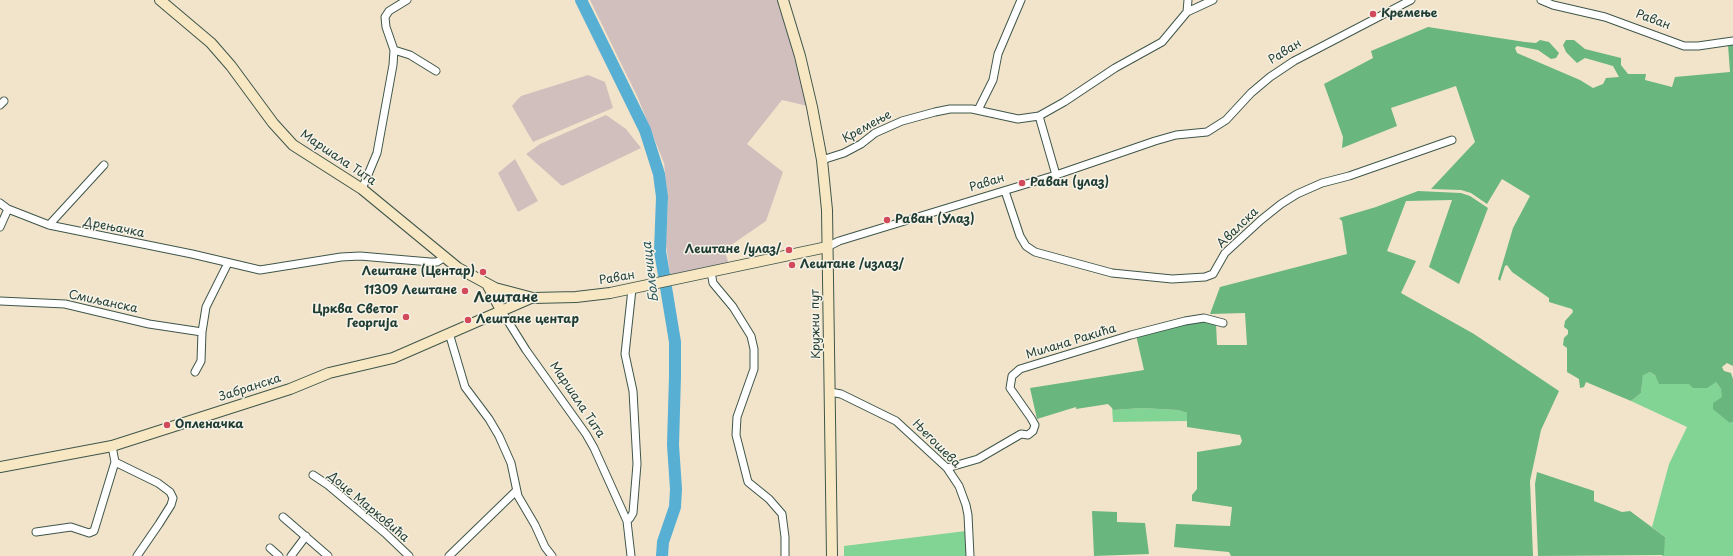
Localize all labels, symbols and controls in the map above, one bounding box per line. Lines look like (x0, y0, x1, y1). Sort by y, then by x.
place label: Кремење (1381, 7, 1437, 21)
street label: Раван (1634, 7, 1672, 33)
marker: Кремење (1368, 9, 1378, 19)
street label: Раван (1266, 36, 1304, 68)
street label: Кремење (840, 108, 894, 146)
street label: Маршала Тита (297, 127, 379, 189)
street label: Раван (968, 171, 1006, 195)
place label: Раван (улаз) (1030, 176, 1109, 190)
marker: Раван (улаз) (1017, 178, 1027, 188)
street label: Авалска (1214, 205, 1262, 251)
place label: Раван (Улаз) (895, 213, 975, 227)
street label: Дрењачка (82, 215, 146, 241)
marker: Раван (Улаз) (882, 215, 892, 225)
water label: Болечица (640, 241, 662, 303)
place label: Лештане /улаз/ (685, 243, 781, 257)
marker: Лештане /улаз/ (784, 245, 794, 255)
place label: Лештане /излаз/ (800, 258, 904, 272)
marker: Лештане /излаз/ (787, 260, 797, 270)
place label: Лештане (Центар) (362, 265, 475, 279)
marker: Лештане (Центар) (478, 267, 488, 277)
street label: Раван (598, 268, 636, 288)
place label: 11309 Лештане (364, 284, 457, 298)
marker: 11309 Лештане (460, 286, 470, 296)
street label: Смиљанска (67, 288, 139, 316)
street label: Кружни пут (808, 289, 824, 359)
district label: Лештане (474, 290, 538, 306)
place label: Црква Светог Георгија (312, 303, 398, 331)
marker: Црква Светог Георгија (401, 312, 411, 322)
place label: Лештане центар (476, 313, 579, 327)
marker: Лештане центар (463, 315, 473, 325)
street label: Милана Ракића (1024, 321, 1118, 363)
street label: Маршала Тита (546, 359, 608, 441)
street label: Забранска (217, 371, 283, 405)
street label: Његошева (909, 417, 963, 471)
place label: Опленачка (175, 418, 244, 432)
marker: Опленачка (162, 420, 172, 430)
street label: Доце Марковића (324, 469, 412, 545)

